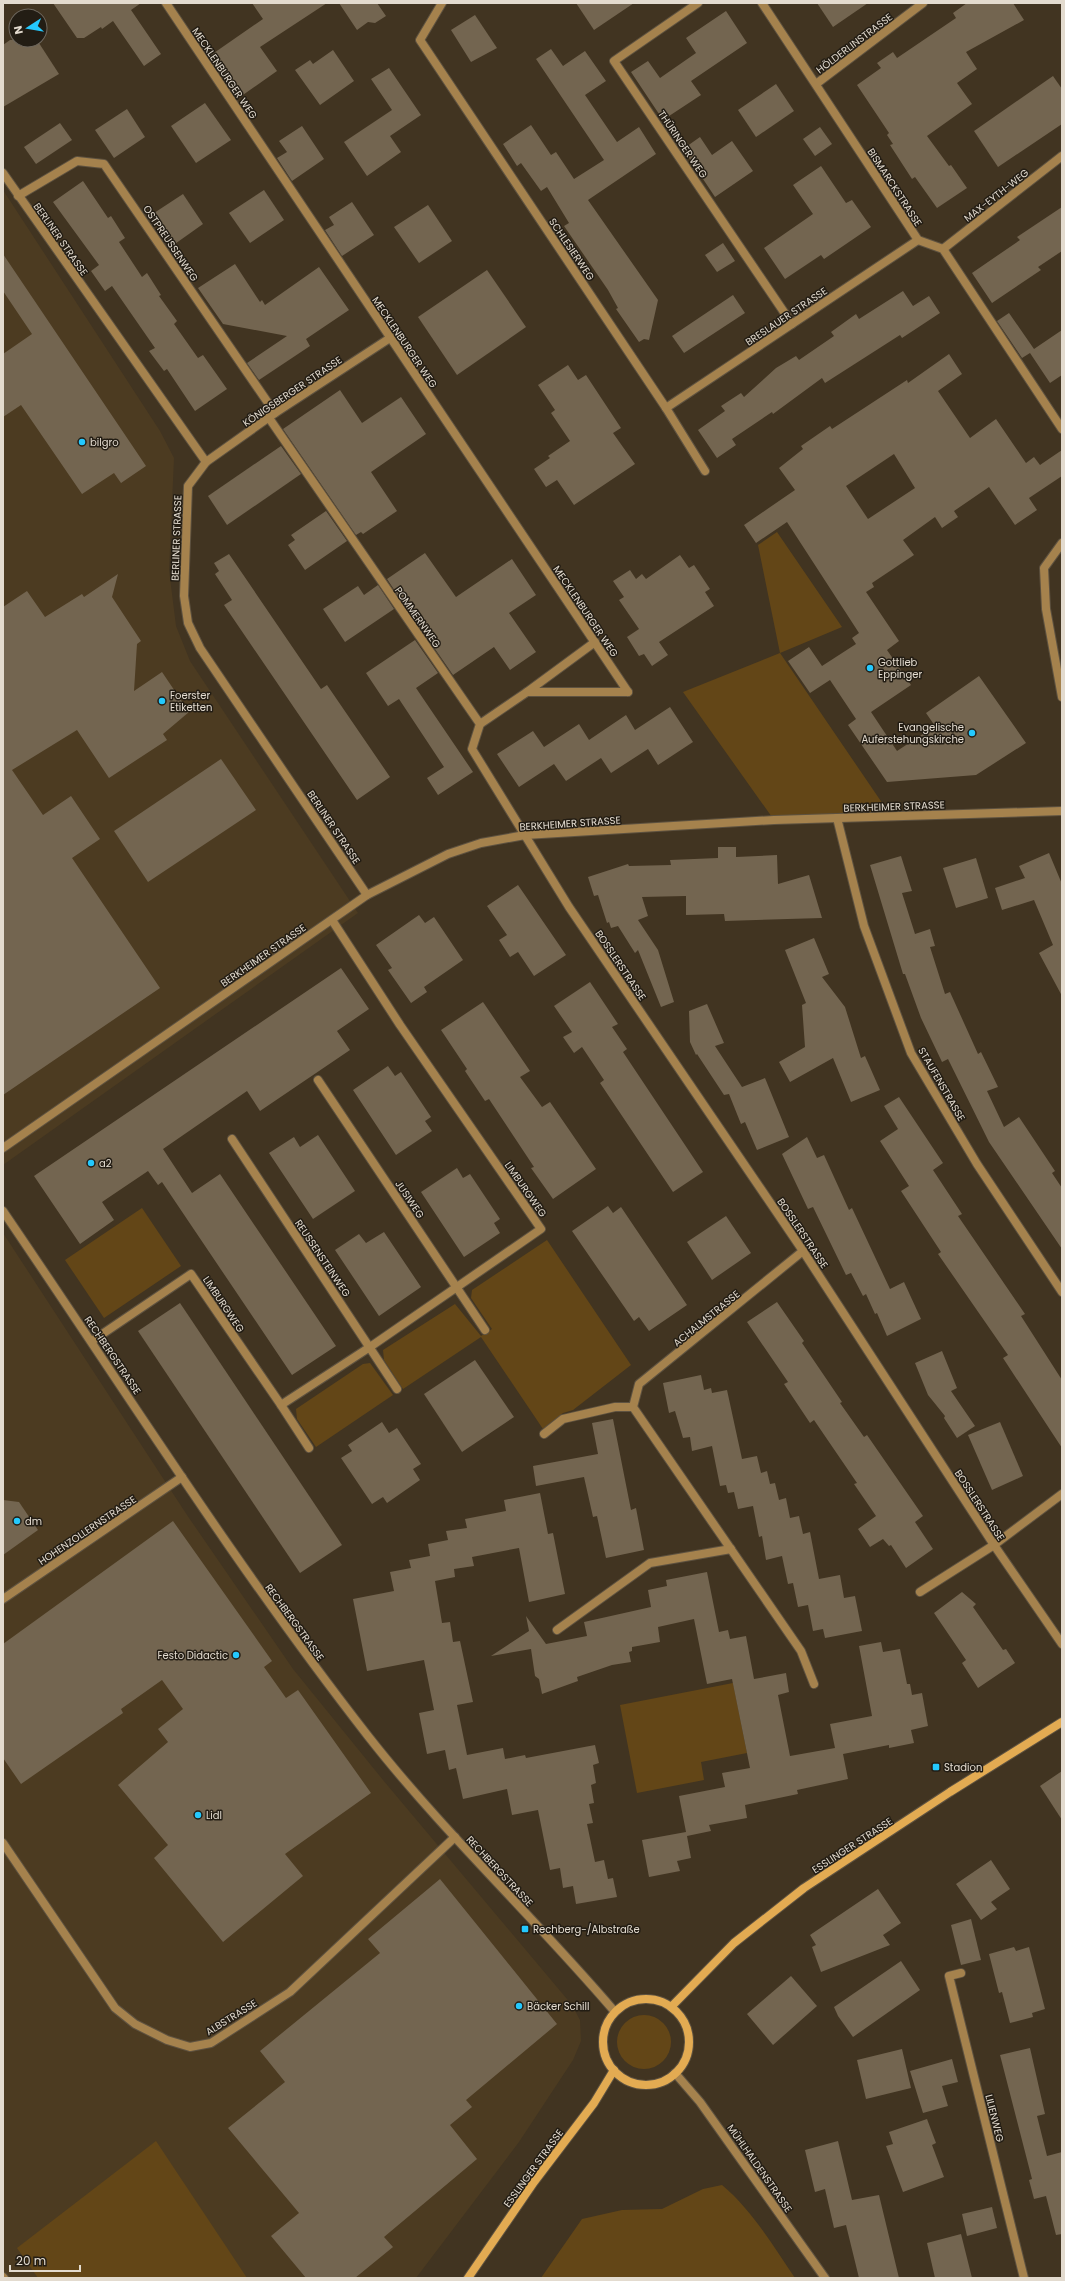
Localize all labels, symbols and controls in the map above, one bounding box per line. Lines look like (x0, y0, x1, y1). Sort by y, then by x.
north arrow (8, 8, 48, 48)
street label: HÖLDERLINSTRASSE (813, 10, 896, 77)
text: N (10, 24, 27, 36)
street label: MECKLENBURGER WEG (188, 25, 261, 122)
street label: THÜRINGER WEG (654, 107, 711, 181)
street label: BISMARCKSTRASSE (864, 145, 926, 229)
street label: MAX-EYTH-WEG (961, 165, 1032, 225)
street label: BERLINER STRASSE (30, 200, 91, 279)
street label: OSTPREUSSENWEG (139, 202, 202, 285)
street label: SCHLESIERWEG (545, 215, 598, 284)
street label: BRESLAUER STRASSE (742, 283, 830, 349)
street label: MECKLENBURGER WEG (368, 294, 441, 391)
street label: KÖNIGSBERGER STRASSE (240, 352, 345, 430)
place label: bilgro (90, 435, 119, 450)
marker: bilgro (77, 437, 87, 447)
street label: BERLINER STRASSE (168, 495, 185, 581)
street label: MECKLENBURGER WEG (549, 563, 622, 660)
street label: POMMERNWEG (391, 584, 444, 651)
place label: Gottlieb Eppinger (878, 655, 922, 682)
marker: Gottlieb Eppinger (865, 663, 875, 673)
place label: Foerster Etiketten (170, 688, 212, 715)
marker: Foerster Etiketten (157, 696, 167, 706)
place label: Evangelische Auferstehungskirche (861, 720, 964, 747)
marker: Evangelische Auferstehungskirche (967, 728, 977, 738)
street label: BERLINER STRASSE (303, 787, 364, 867)
street label: BERKHEIMER STRASSE (843, 797, 945, 816)
street label: BERKHEIMER STRASSE (519, 812, 621, 835)
street label: BERKHEIMER STRASSE (217, 920, 309, 991)
street label: BOSSLERSTRASSE (591, 927, 650, 1004)
street label: STAUFENSTRASSE (914, 1045, 969, 1124)
place label: a2 (99, 1156, 112, 1171)
marker: a2 (86, 1158, 96, 1168)
street label: LIMBURGWEG (501, 1158, 550, 1220)
street label: JUSIWEG (391, 1177, 428, 1221)
street label: BOSSLERSTRASSE (773, 1195, 832, 1272)
street label: REUSSENSTEINWEG (291, 1217, 354, 1300)
street label: LIMBURGWEG (199, 1273, 248, 1336)
street label: ACHALMSTRASSE (670, 1287, 743, 1350)
street label: RECHBERGSTRASSE (81, 1313, 145, 1398)
street label: BOSSLERSTRASSE (951, 1467, 1008, 1544)
street label: HOHENZOLLERNSTRASSE (35, 1492, 139, 1569)
place label: dm (25, 1514, 42, 1529)
marker: dm (12, 1516, 22, 1526)
street label: RECHBERGSTRASSE (262, 1581, 328, 1664)
place label: Festo Didactic (158, 1648, 228, 1663)
marker: Festo Didactic (231, 1650, 241, 1660)
place label: Stadion (944, 1760, 982, 1775)
marker: Stadion (931, 1762, 941, 1772)
place label: Lidl (206, 1808, 222, 1823)
marker: Lidl (193, 1810, 203, 1820)
street label: ESSLINGER STRASSE (809, 1814, 895, 1877)
street label: RECHBERGSTRASSE (463, 1833, 536, 1910)
place label: Rechberg-/Albstraße (533, 1922, 640, 1937)
marker: Rechberg-/Albstraße (520, 1924, 530, 1934)
street label: ALBSTRASSE (203, 1996, 260, 2039)
place label: Bäcker Schill (527, 1999, 589, 2014)
marker: Bäcker Schill (514, 2001, 524, 2011)
street label: LILIENWEG (981, 2093, 1008, 2144)
street label: MÜHLHALDENSTRASSE (723, 2121, 796, 2216)
street label: ESSLINGER STRASSE (500, 2126, 567, 2210)
scale bar (10, 2247, 80, 2273)
text: 20 m (16, 2252, 46, 2269)

